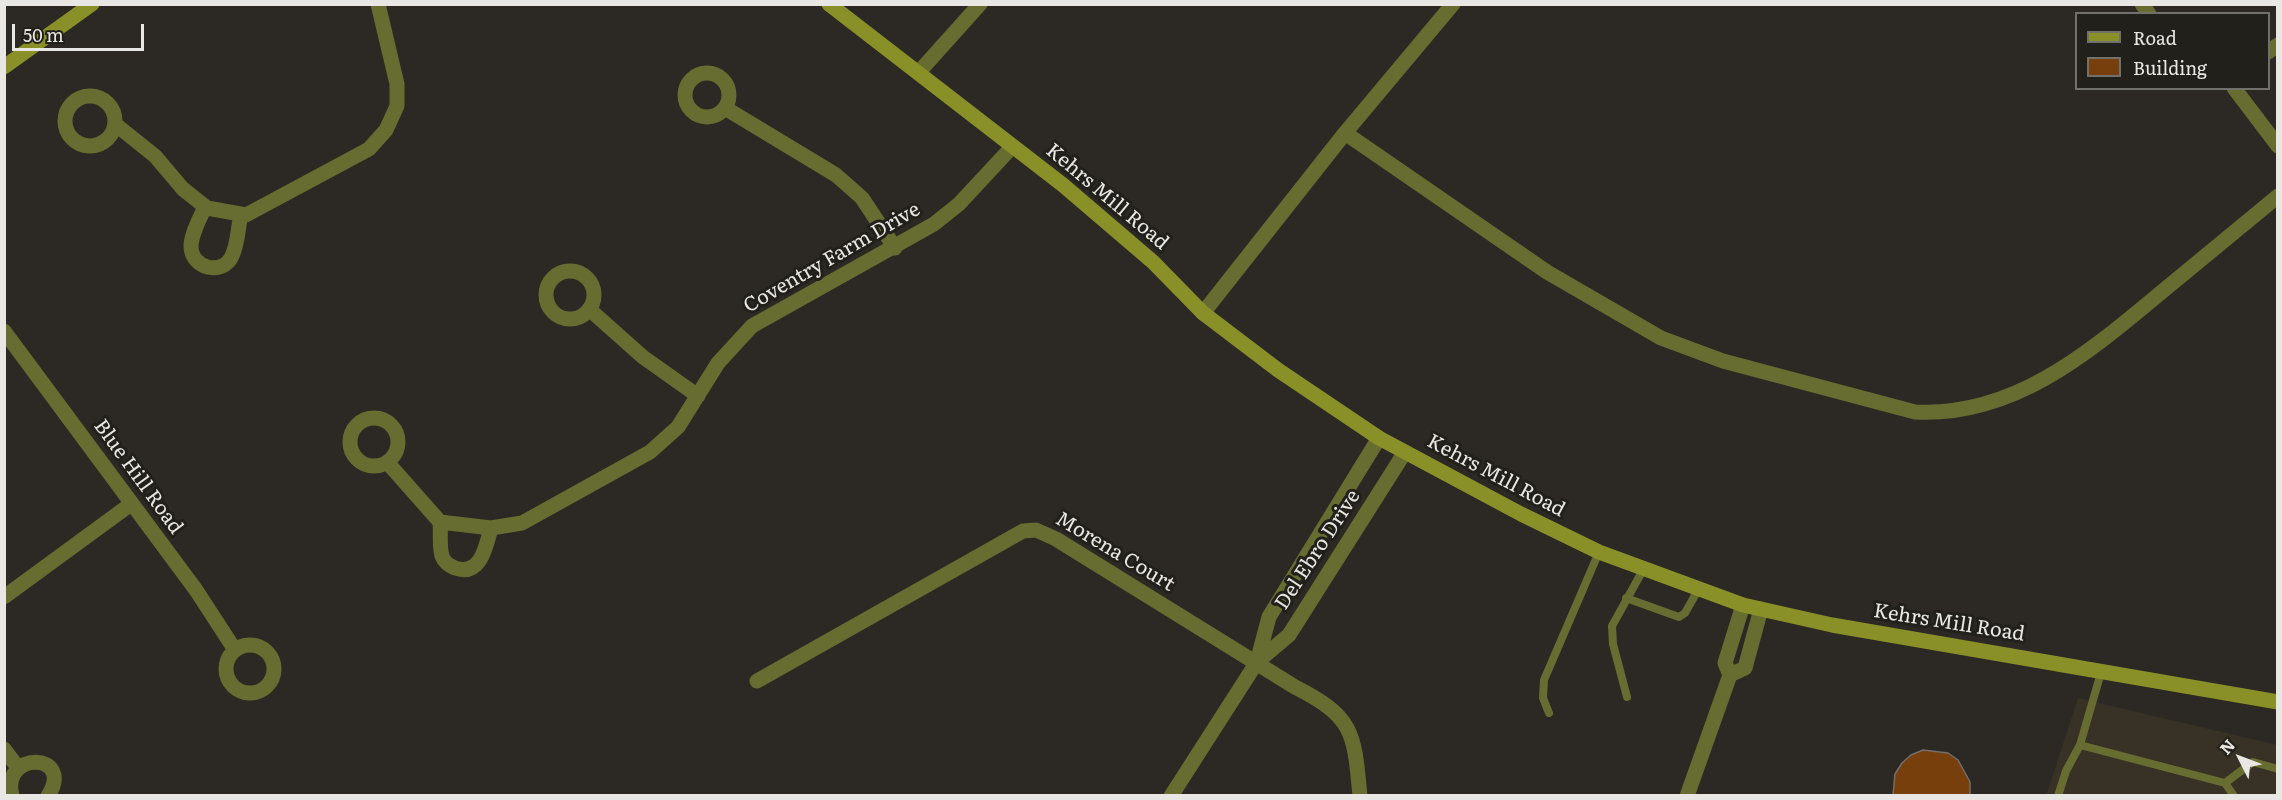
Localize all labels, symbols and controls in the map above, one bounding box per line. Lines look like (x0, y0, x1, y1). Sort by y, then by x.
scale bar (15, 12, 147, 50)
legend (2075, 12, 2270, 90)
text: 50 m (23, 21, 64, 48)
text: Road (2133, 24, 2177, 51)
text: Building (2133, 54, 2207, 81)
street label: Kehrs Mill Road (1041, 139, 1173, 255)
street label: Coventry Farm Drive (740, 198, 924, 318)
street label: Blue Hill Road (88, 415, 188, 539)
street label: Kehrs Mill Road (1423, 430, 1569, 522)
street label: Del Ebro Drive (1270, 486, 1366, 614)
street label: Morena Court (1051, 507, 1179, 597)
street label: Kehrs Mill Road (1872, 599, 2026, 647)
north arrow (2210, 728, 2270, 788)
text: N (2213, 733, 2240, 759)

